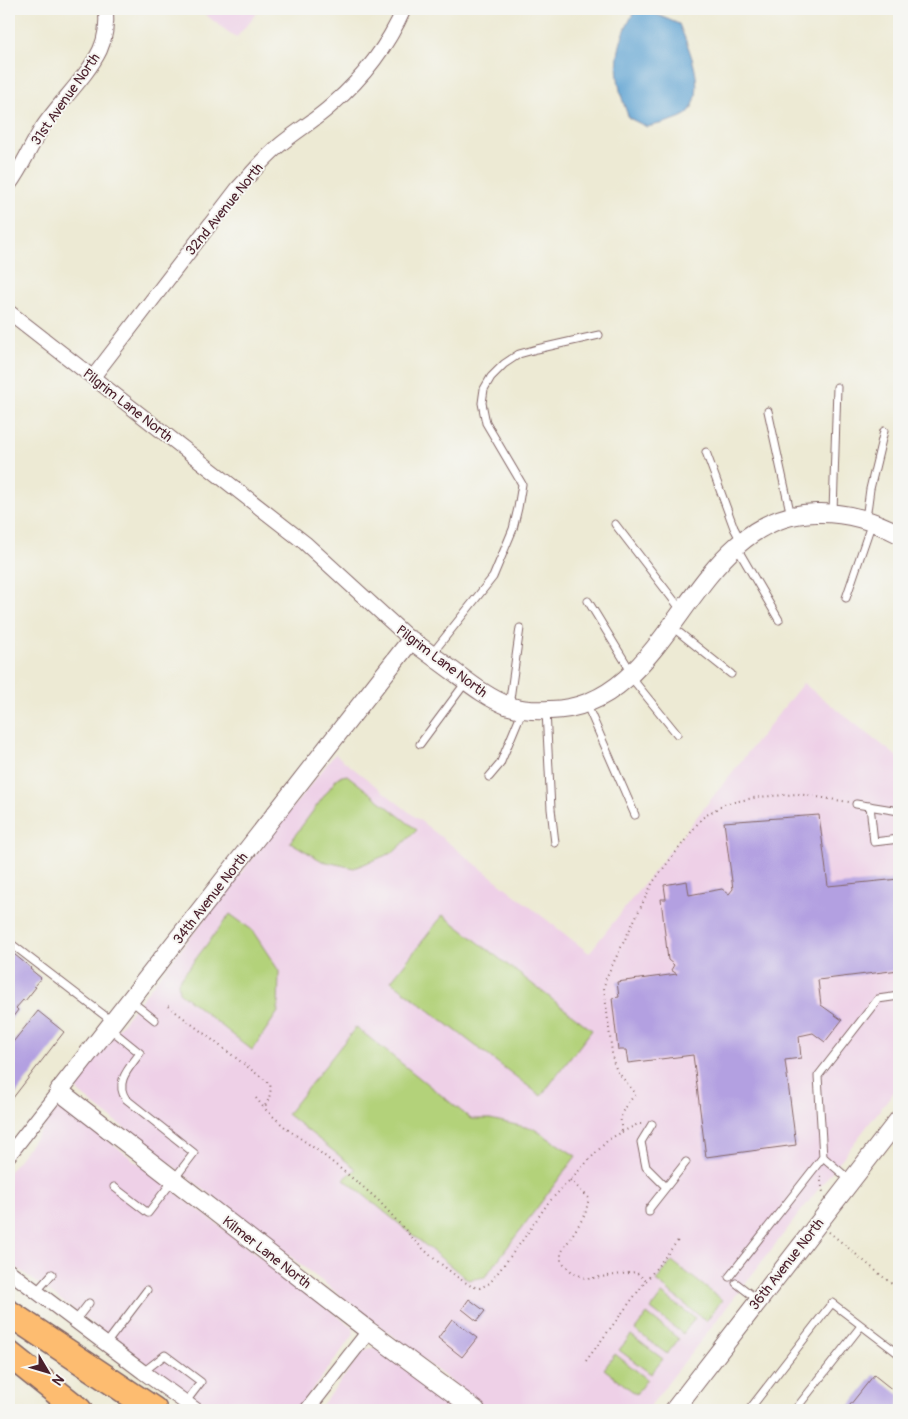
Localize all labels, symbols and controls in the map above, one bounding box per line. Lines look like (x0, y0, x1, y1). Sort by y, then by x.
street label: 31st Avenue North (27, 50, 103, 149)
street label: 32nd Avenue North (182, 160, 267, 259)
street label: Pilgrim Lane North (79, 365, 176, 446)
street label: Pilgrim Lane North (393, 622, 490, 701)
street label: 34th Avenue North (169, 849, 251, 947)
street label: Kilmer Lane North (219, 1213, 314, 1292)
street label: 36th Avenue North (745, 1215, 827, 1313)
north arrow (22, 1346, 72, 1396)
text: N (48, 1371, 67, 1389)

